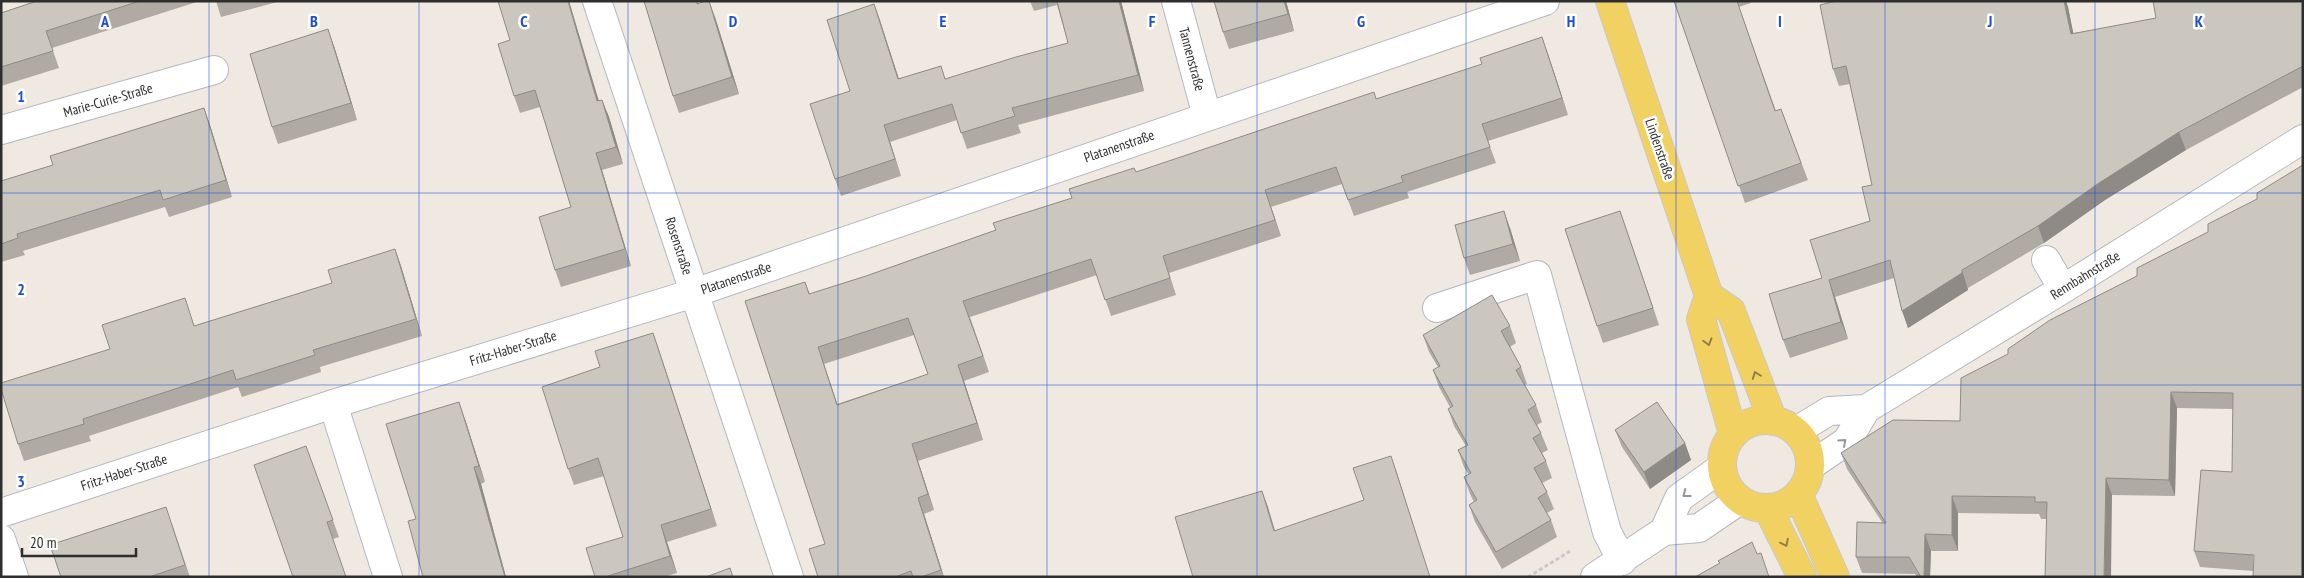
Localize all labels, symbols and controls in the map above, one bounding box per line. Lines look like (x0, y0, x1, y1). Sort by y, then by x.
text: A (100, 11, 110, 31)
text: B (310, 11, 318, 31)
text: C (520, 11, 528, 31)
text: D (729, 11, 738, 31)
text: E (940, 11, 947, 31)
text: F (1149, 11, 1156, 31)
text: G (1357, 11, 1365, 31)
text: H (1567, 11, 1575, 31)
text: I (1778, 11, 1782, 31)
text: J (1987, 11, 1992, 31)
text: K (2195, 11, 2204, 31)
street label: Tannenstraße (1175, 25, 1209, 93)
street label: Marie-Curie-Straße (61, 79, 155, 121)
text: 1 (17, 86, 25, 106)
street label: Lindenstraße (1641, 116, 1679, 182)
street label: Platanenstraße (1081, 125, 1157, 166)
street label: Rosenstraße (661, 215, 697, 277)
street label: Rennbahnstraße (2047, 246, 2123, 304)
street label: Platanenstraße (698, 257, 774, 298)
text: 2 (17, 279, 25, 299)
street label: Fritz-Haber-Straße (467, 326, 559, 370)
one-way arrow (1702, 338, 1712, 346)
one-way arrow (1752, 371, 1762, 380)
one-way arrow (1838, 439, 1847, 448)
street label: Fritz-Haber-Straße (78, 449, 170, 494)
text: 3 (17, 471, 25, 491)
one-way arrow (1682, 488, 1691, 497)
scale bar (22, 526, 136, 558)
text: 20 m (30, 533, 56, 552)
one-way arrow (1779, 538, 1789, 547)

